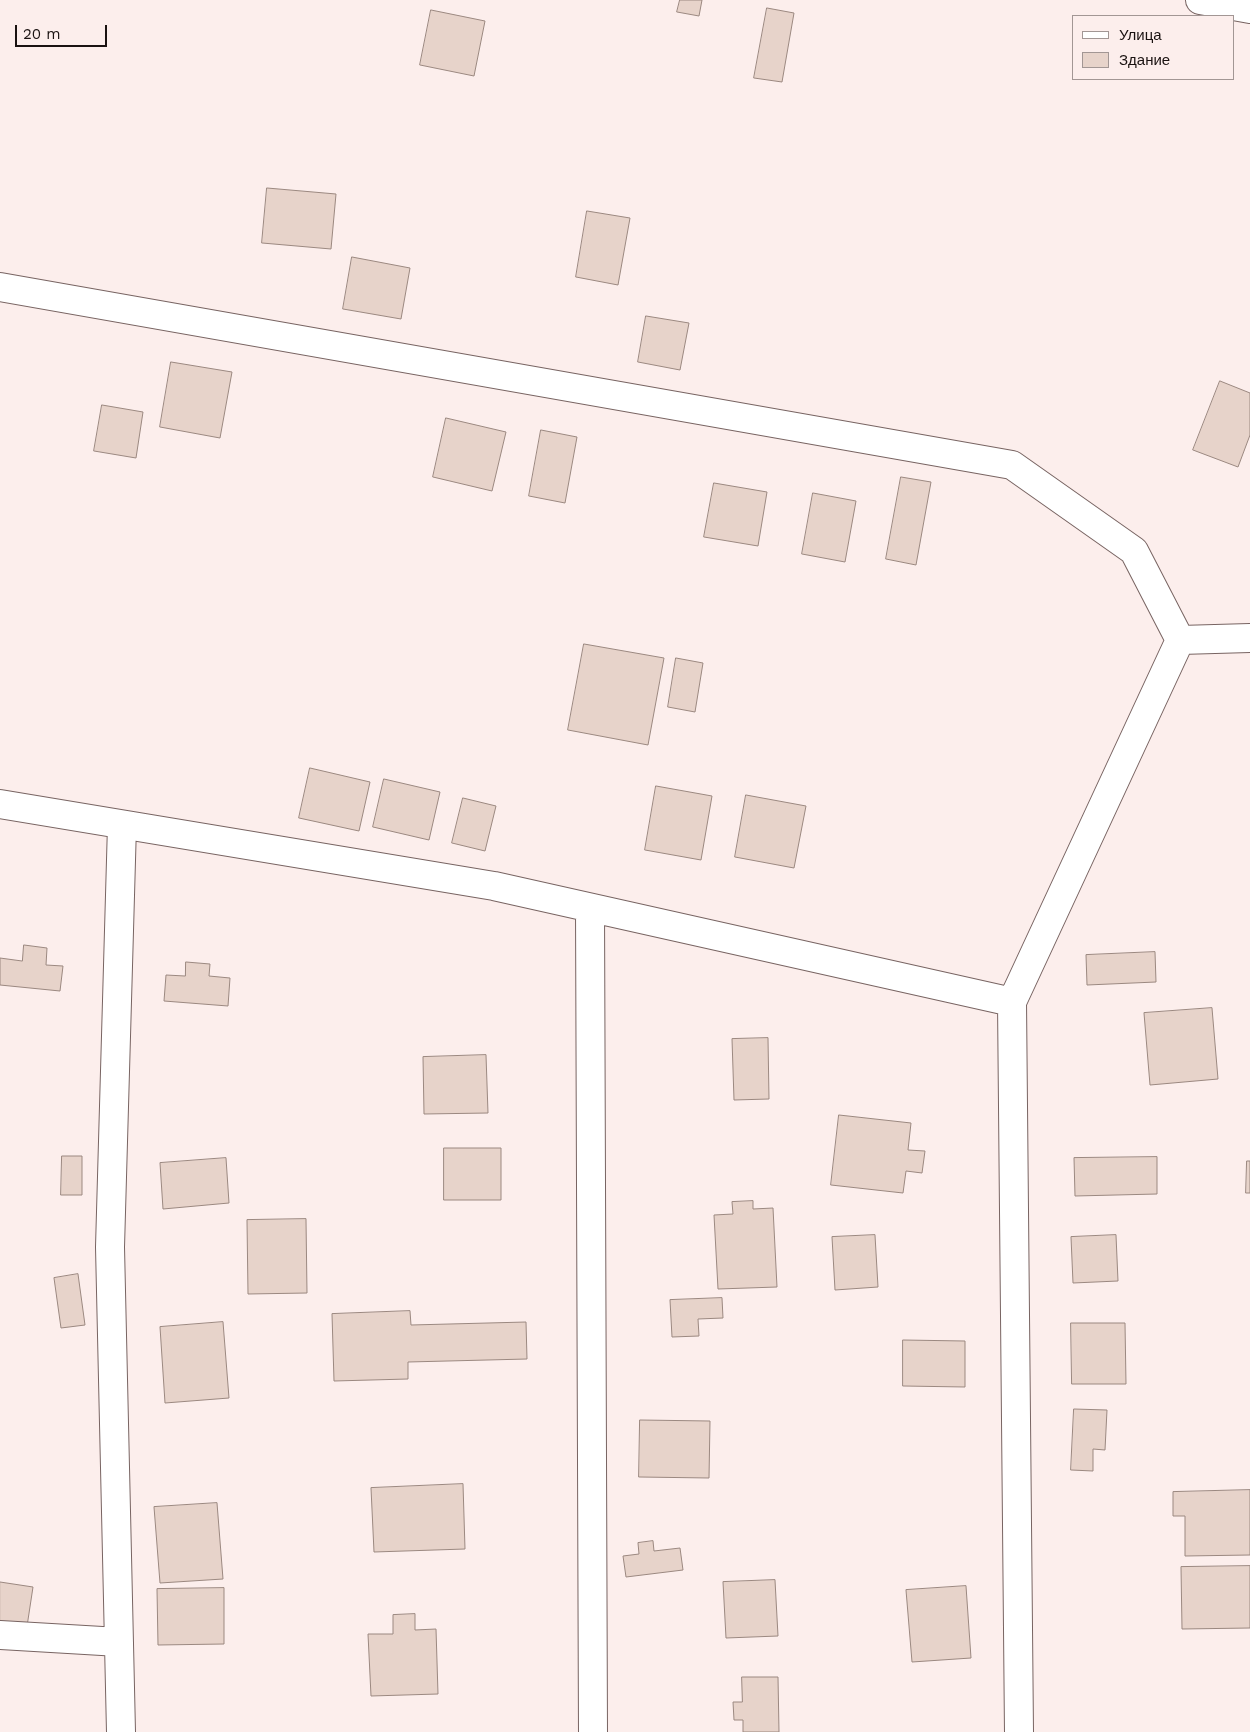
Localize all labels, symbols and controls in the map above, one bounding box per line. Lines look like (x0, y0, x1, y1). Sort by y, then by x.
scale bar (18, 15, 110, 47)
legend (1072, 15, 1235, 80)
text: 20 m (23, 25, 61, 43)
text: Улица (1119, 26, 1162, 44)
text: Здание (1119, 51, 1170, 69)

